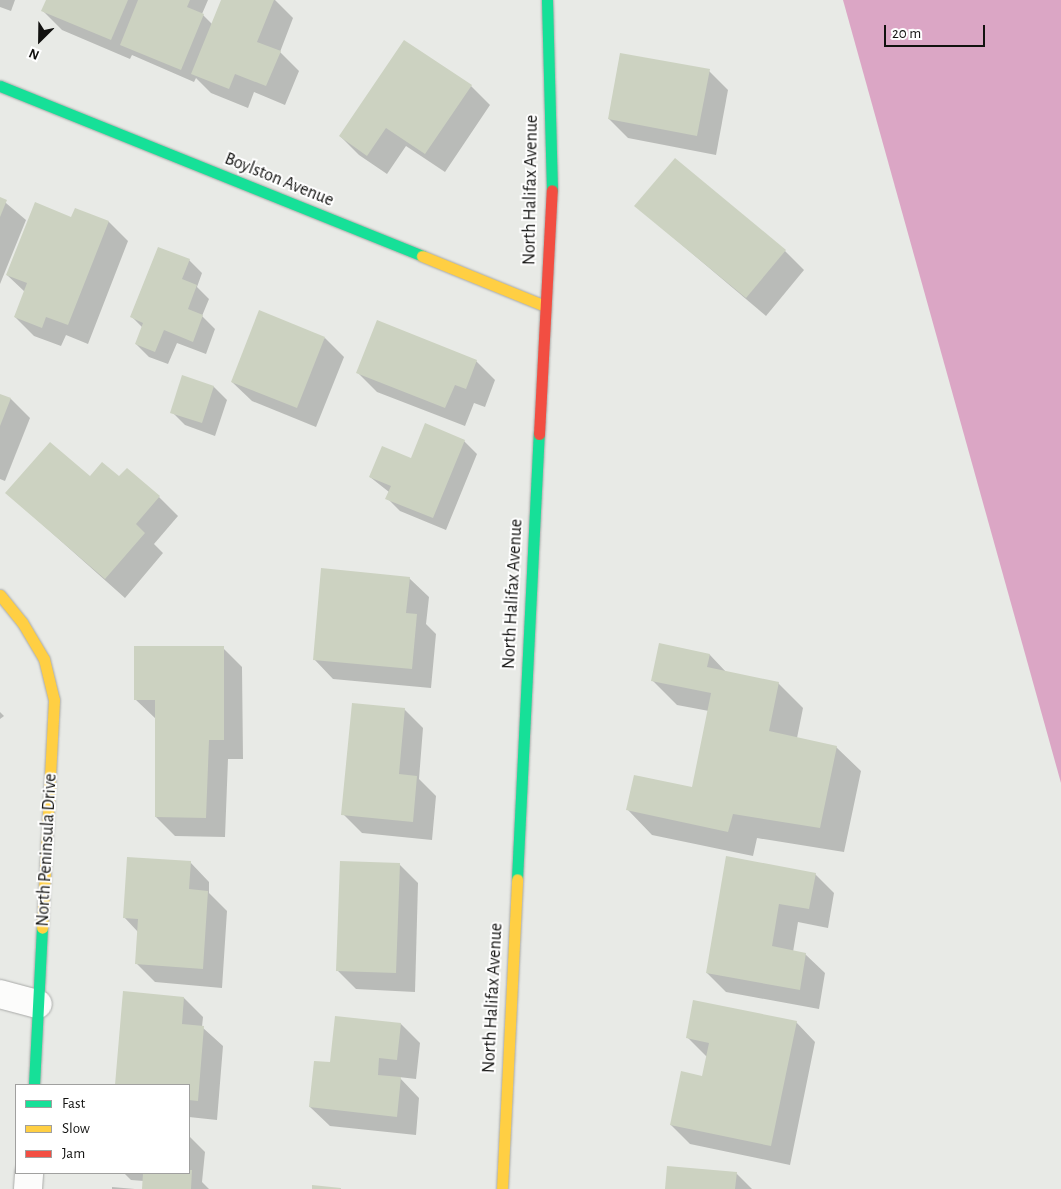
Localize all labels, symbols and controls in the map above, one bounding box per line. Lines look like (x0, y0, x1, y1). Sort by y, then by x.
north arrow (15, 15, 65, 65)
scale bar (886, 15, 987, 47)
text: 20 m (892, 26, 921, 41)
text: N (27, 45, 41, 62)
street label: North Halifax Avenue (519, 115, 543, 265)
street label: Boylston Avenue (221, 148, 337, 212)
street label: North Halifax Avenue (498, 518, 528, 670)
street label: North Peninsula Drive (32, 773, 62, 927)
street label: North Halifax Avenue (478, 922, 508, 1074)
legend (15, 1084, 190, 1174)
text: Fast (62, 1096, 85, 1111)
text: Slow (62, 1121, 90, 1136)
text: Jam (62, 1146, 85, 1161)

